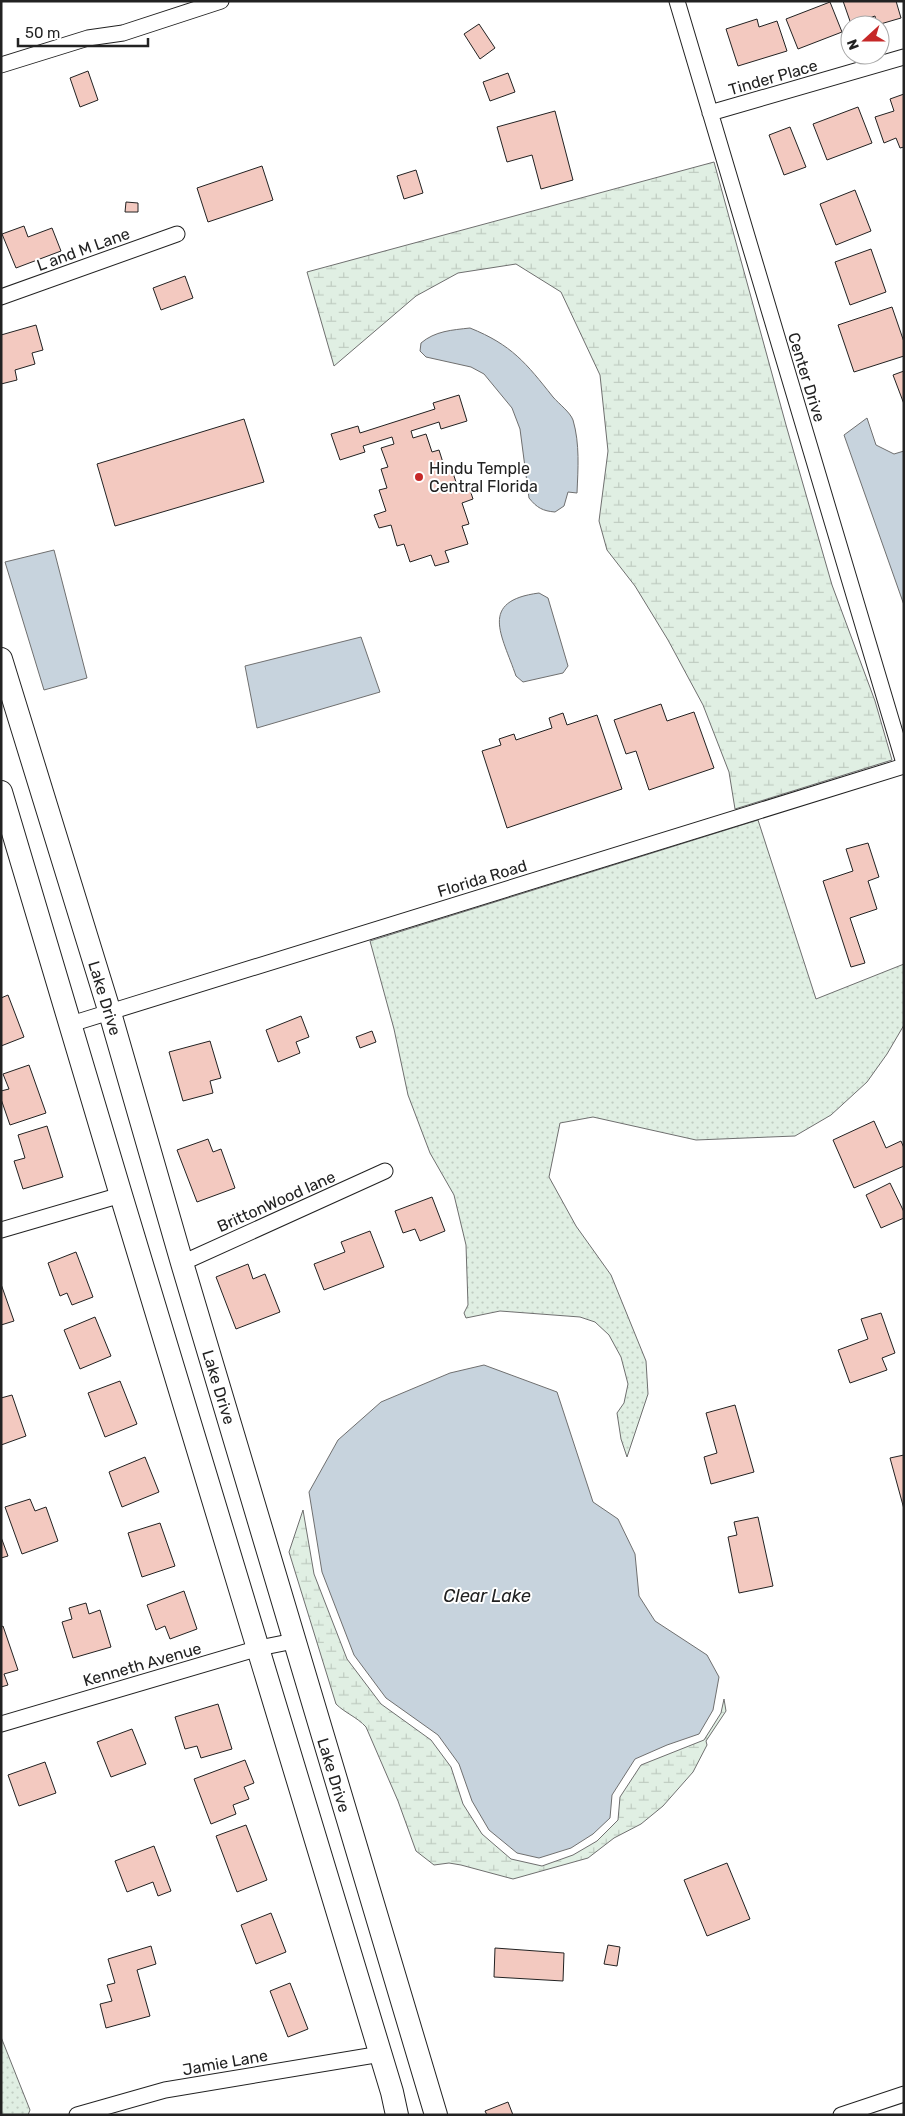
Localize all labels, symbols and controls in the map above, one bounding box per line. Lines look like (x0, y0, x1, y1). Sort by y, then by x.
scale bar (18, 15, 148, 47)
north arrow (840, 15, 890, 65)
text: 50 m (25, 24, 60, 42)
text: N (844, 37, 863, 52)
street label: Tinder Place (726, 56, 820, 99)
street label: L and M Lane (34, 224, 132, 275)
street label: Center Drive (784, 330, 829, 424)
place label: Hindu Temple Central Florida (429, 459, 538, 496)
marker: Hindu Temple Central Florida (413, 471, 425, 483)
street label: Florida Road (435, 856, 529, 901)
street label: Lake Drive (84, 959, 125, 1038)
street label: BrittonWood lane (214, 1167, 338, 1236)
street label: Lake Drive (198, 1348, 239, 1427)
water label: Clear Lake (443, 1585, 531, 1607)
street label: Kenneth Avenue (81, 1639, 203, 1690)
street label: Lake Drive (313, 1736, 354, 1815)
street label: Jamie Lane (181, 2046, 269, 2079)

